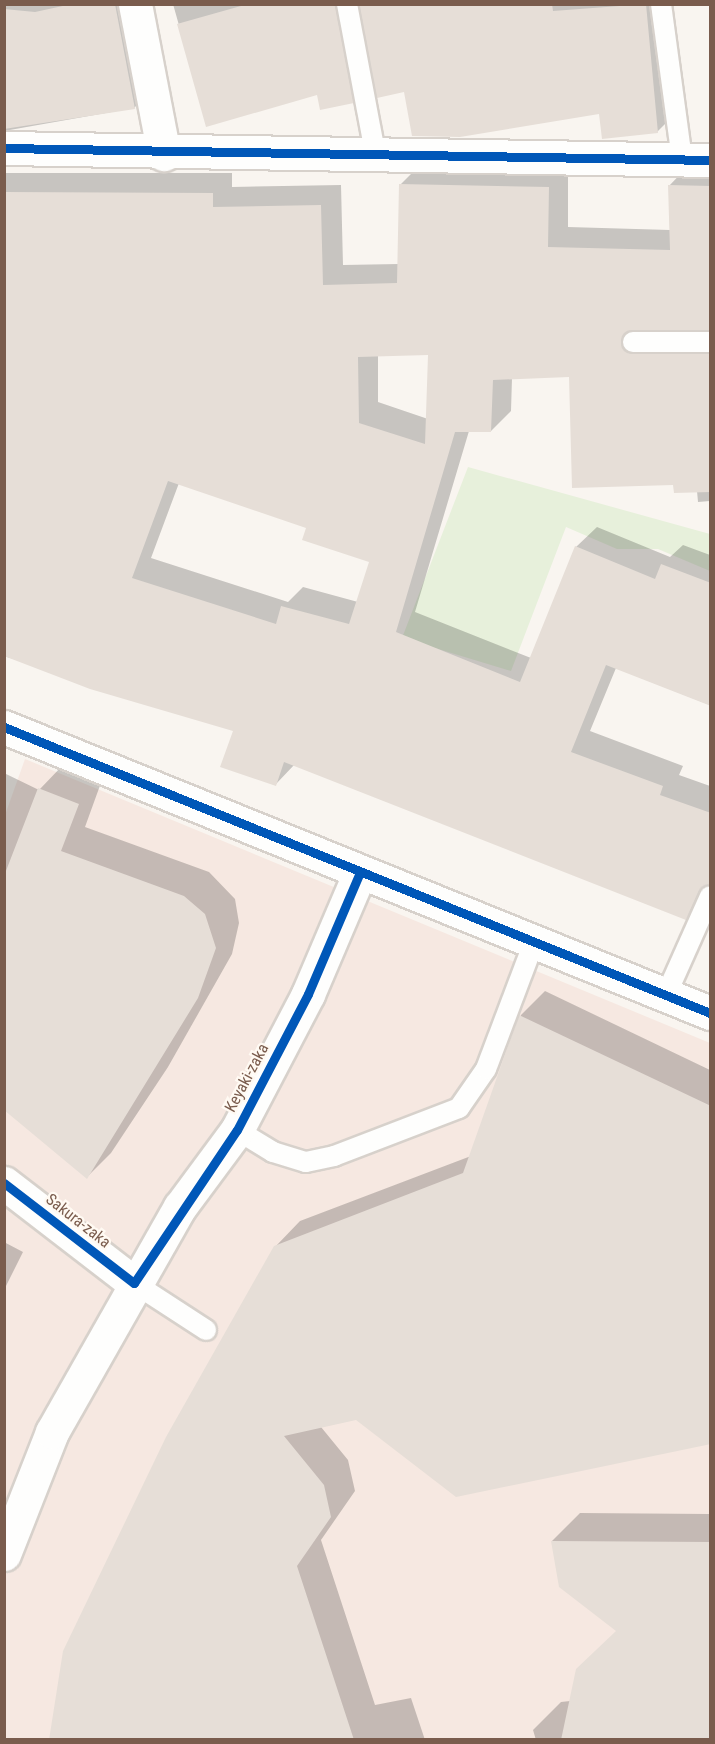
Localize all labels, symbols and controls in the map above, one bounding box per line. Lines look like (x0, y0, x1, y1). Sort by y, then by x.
street label: Keyaki-zaka (221, 1041, 273, 1115)
street label: Sakura-zaka (42, 1190, 114, 1252)

